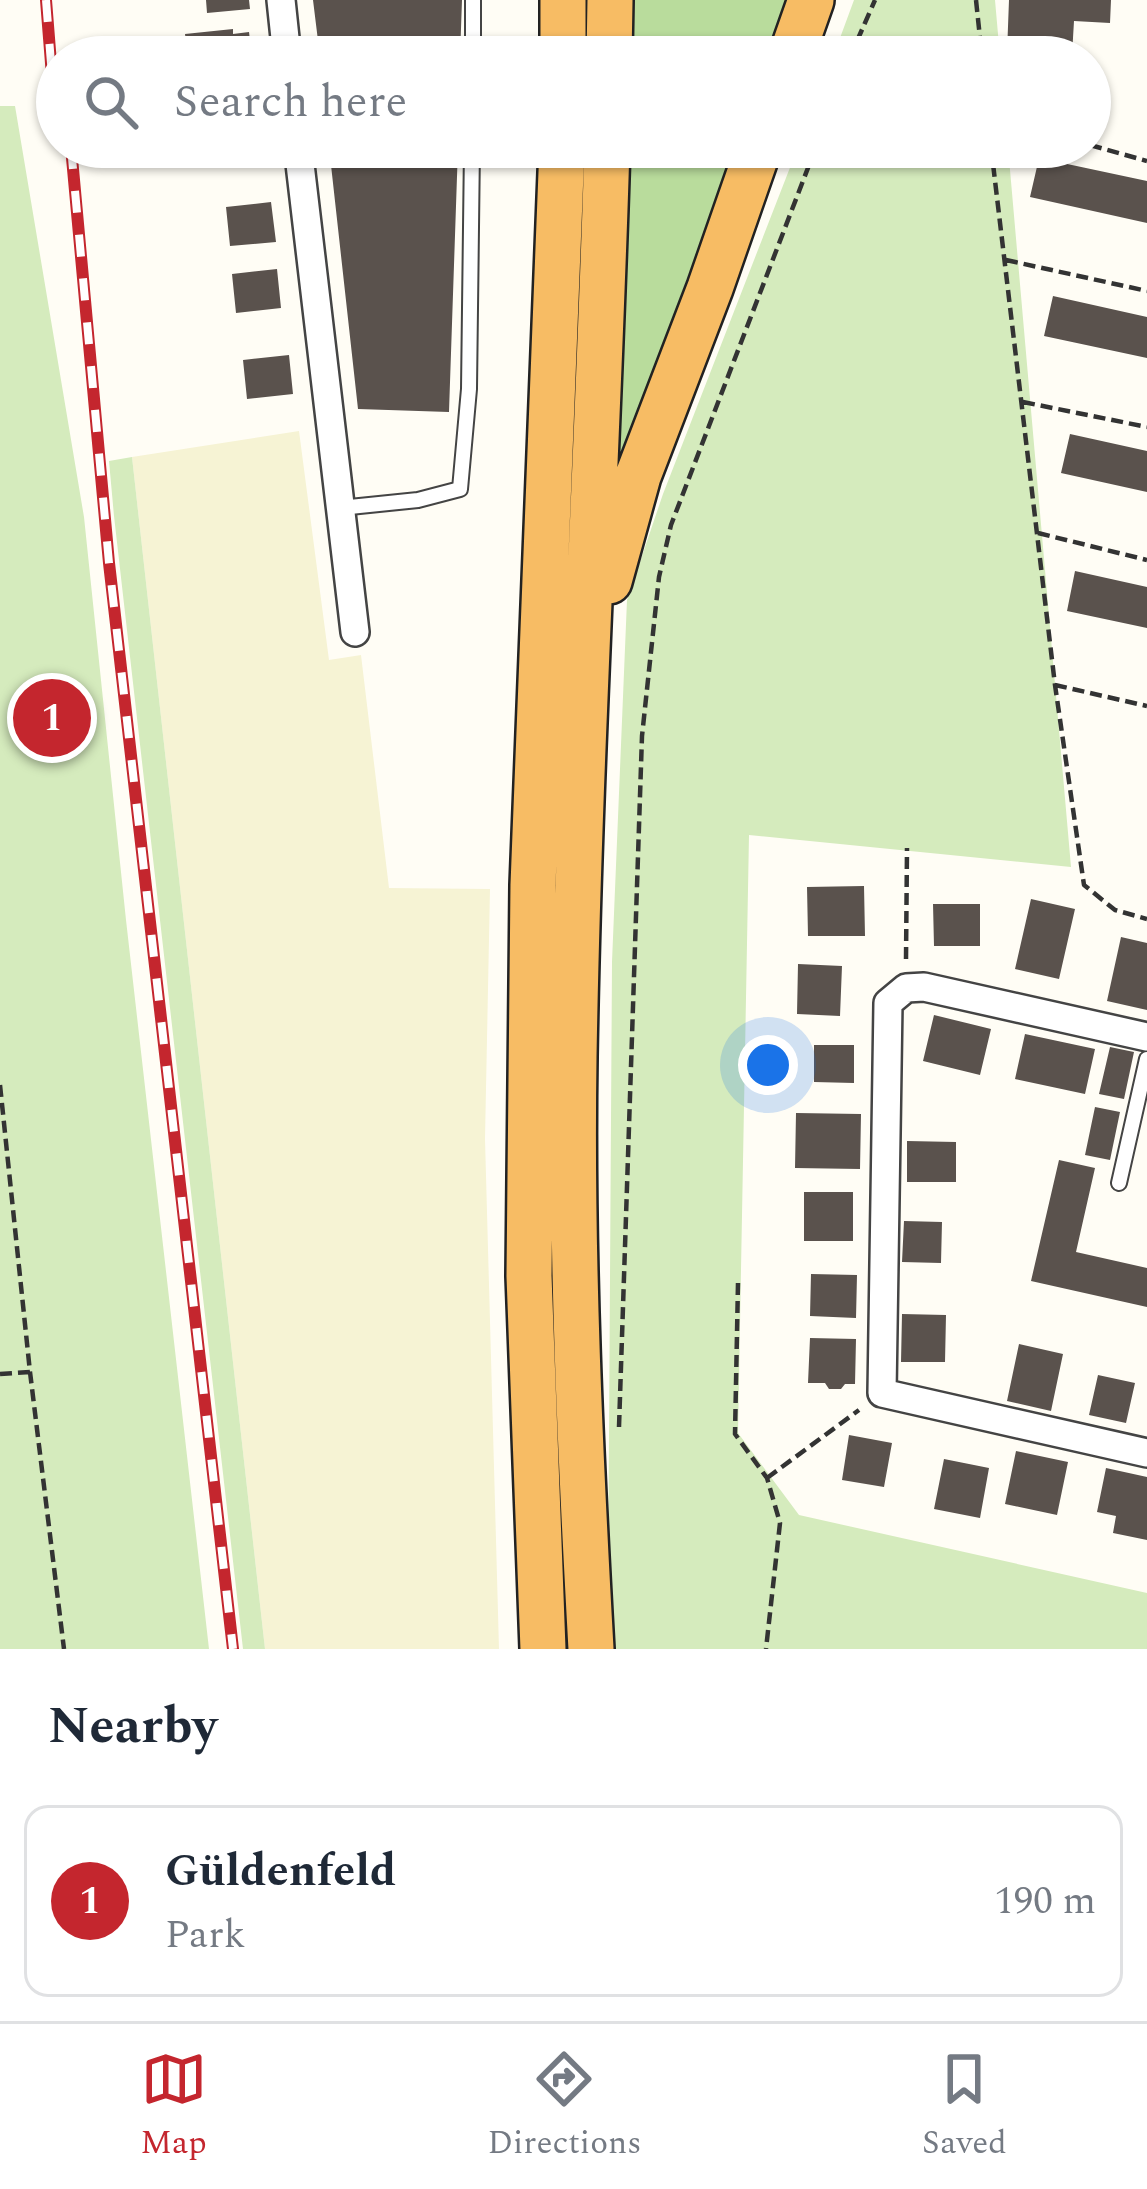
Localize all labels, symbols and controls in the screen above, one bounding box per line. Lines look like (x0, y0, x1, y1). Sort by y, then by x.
search box (36, 36, 1111, 168)
text: Search here (174, 68, 407, 137)
icon: search (78, 69, 144, 135)
pin: 1 (13, 673, 91, 763)
your location (738, 1035, 798, 1095)
text: Nearby (48, 1688, 217, 1766)
text: Güldenfeld (165, 1837, 396, 1906)
text: 1 (79, 1872, 101, 1931)
text: 190 m (994, 1872, 1096, 1931)
text: Park (165, 1906, 245, 1965)
tab: Map (140, 2046, 207, 2168)
tab: Directions (487, 2046, 641, 2168)
tab: Saved (922, 2046, 1007, 2168)

